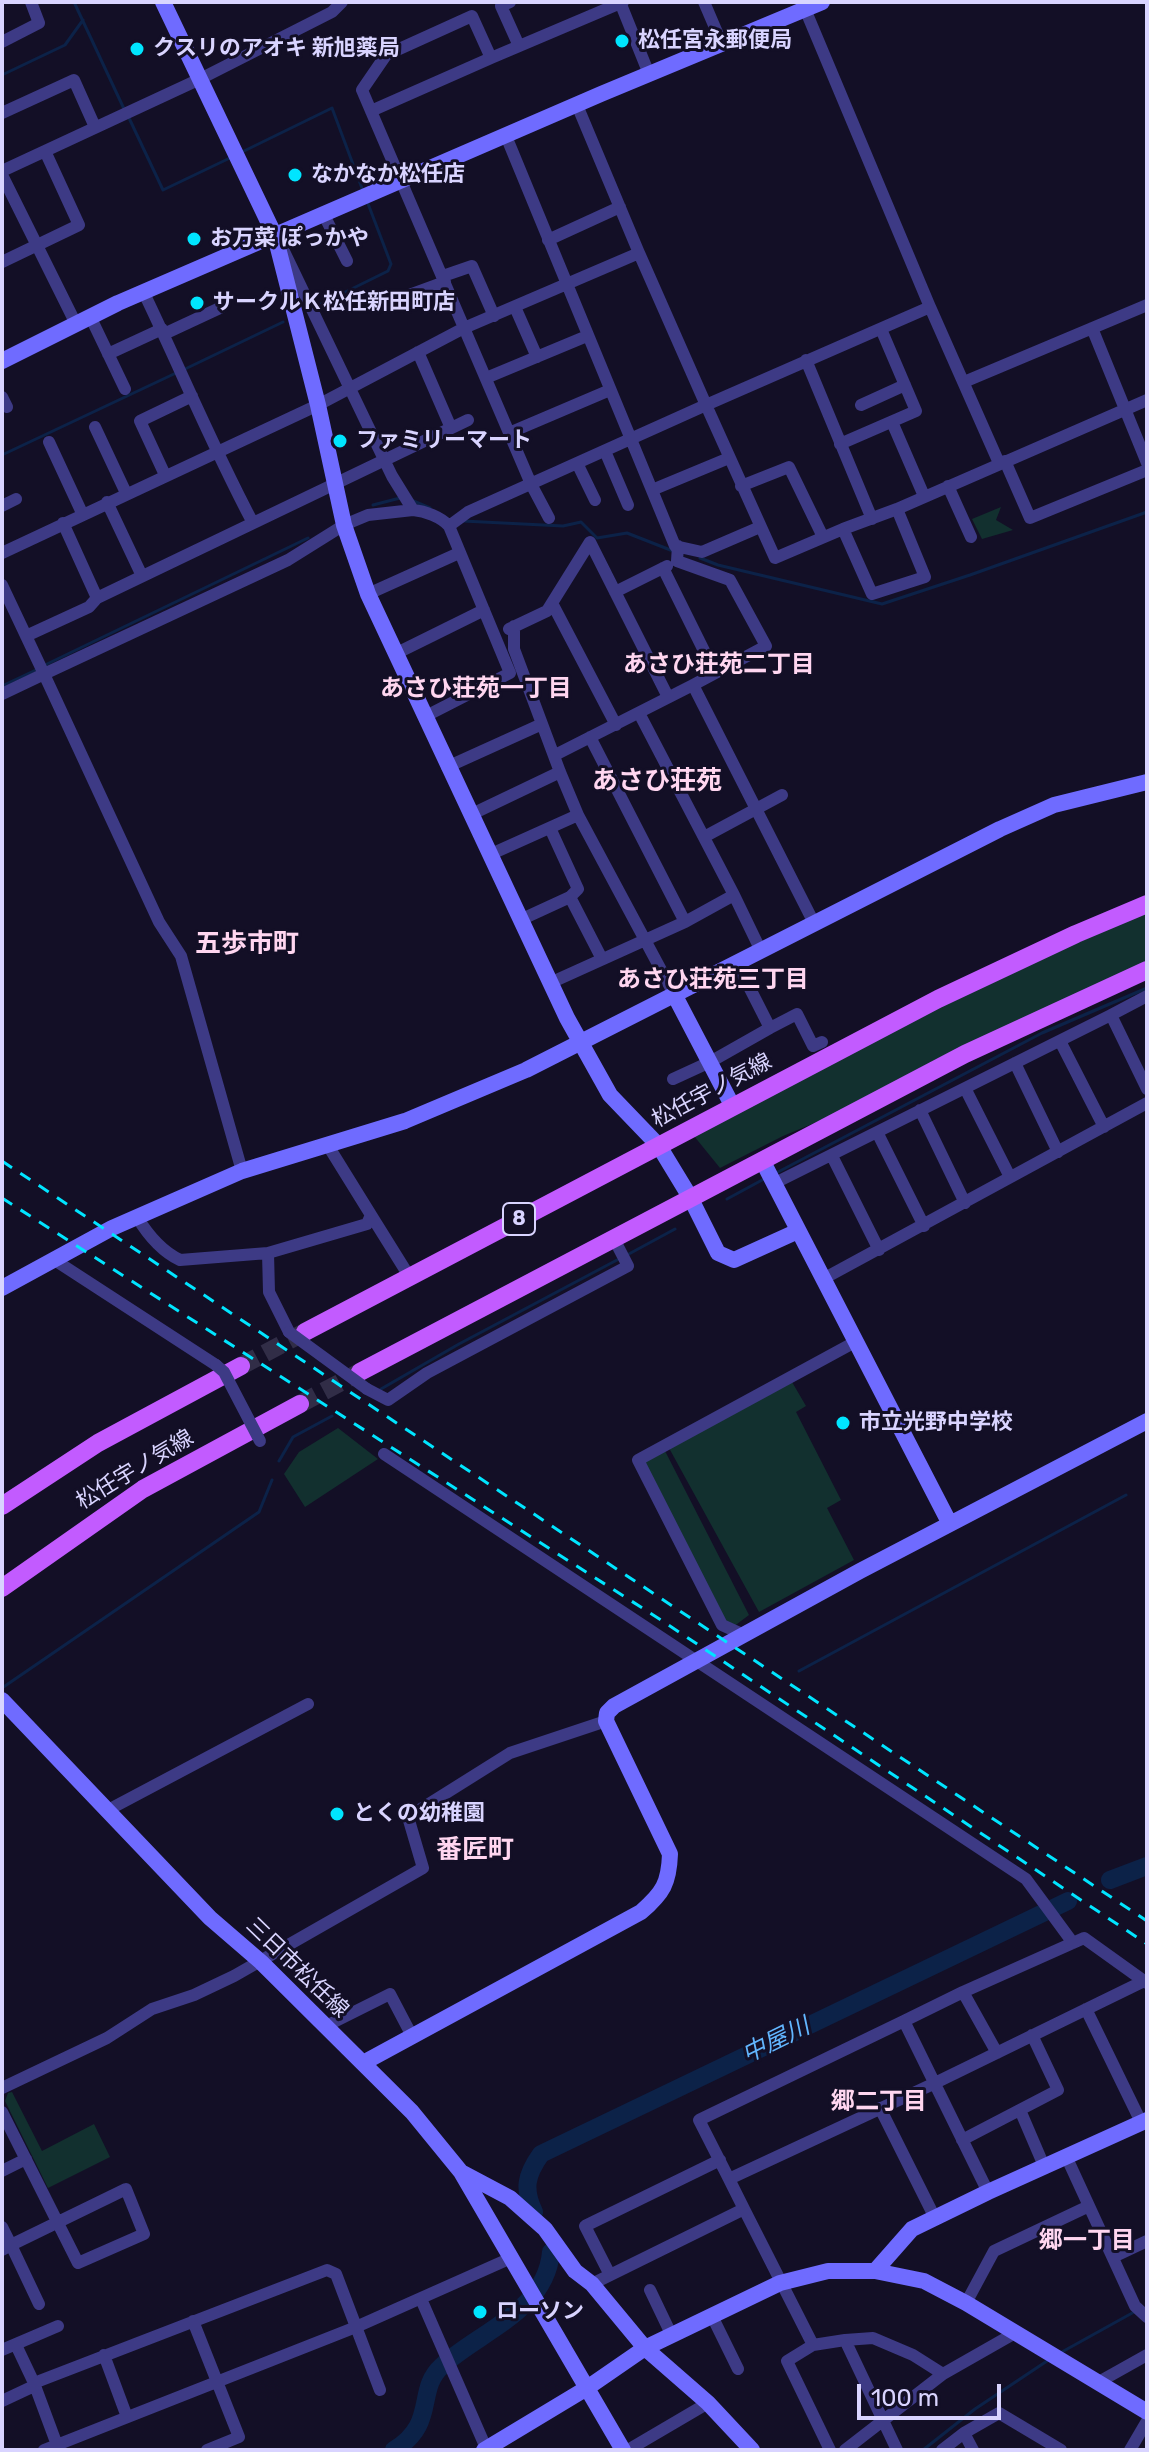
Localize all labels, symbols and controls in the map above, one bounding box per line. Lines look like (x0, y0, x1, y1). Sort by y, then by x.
place label: 松任宮永郵便局 (638, 28, 792, 54)
marker: 松任宮永郵便局 (613, 32, 631, 50)
place label: クスリのアオキ 新旭薬局 (153, 36, 400, 62)
marker: クスリのアオキ 新旭薬局 (128, 40, 146, 58)
place label: なかなか松任店 (311, 162, 465, 188)
marker: なかなか松任店 (286, 166, 304, 184)
place label: お万菜 ぽっかや (210, 226, 369, 252)
marker: お万菜 ぽっかや (185, 230, 203, 248)
place label: サークルＫ松任新田町店 (213, 290, 455, 316)
marker: サークルＫ松任新田町店 (188, 294, 206, 312)
place label: ファミリーマート (356, 428, 532, 454)
marker: ファミリーマート (331, 432, 349, 450)
district label: あさひ荘苑二丁目 (623, 651, 815, 679)
district label: あさひ荘苑一丁目 (380, 675, 572, 703)
district label: あさひ荘苑 (592, 765, 722, 797)
district label: 五歩市町 (195, 928, 299, 960)
district label: あさひ荘苑三丁目 (617, 966, 809, 994)
street label: 松任宇ノ気線 (648, 1048, 776, 1134)
road number: 8 (503, 1203, 535, 1235)
place label: 市立光野中学校 (859, 1410, 1013, 1436)
marker: 市立光野中学校 (834, 1414, 852, 1432)
street label: 松任宇ノ気線 (72, 1425, 198, 1515)
place label: とくの幼稚園 (353, 1801, 485, 1827)
marker: とくの幼稚園 (328, 1805, 346, 1823)
district label: 番匠町 (436, 1834, 514, 1866)
street label: 三日市松任線 (240, 1913, 354, 2023)
water label: 中屋川 (737, 2012, 815, 2070)
district label: 郷二丁目 (831, 2088, 927, 2116)
district label: 郷一丁目 (1039, 2227, 1135, 2255)
place label: ローソン (496, 2299, 584, 2325)
marker: ローソン (471, 2303, 489, 2321)
scale bar (861, 2368, 1005, 2418)
text: 100 m (871, 2384, 939, 2412)

